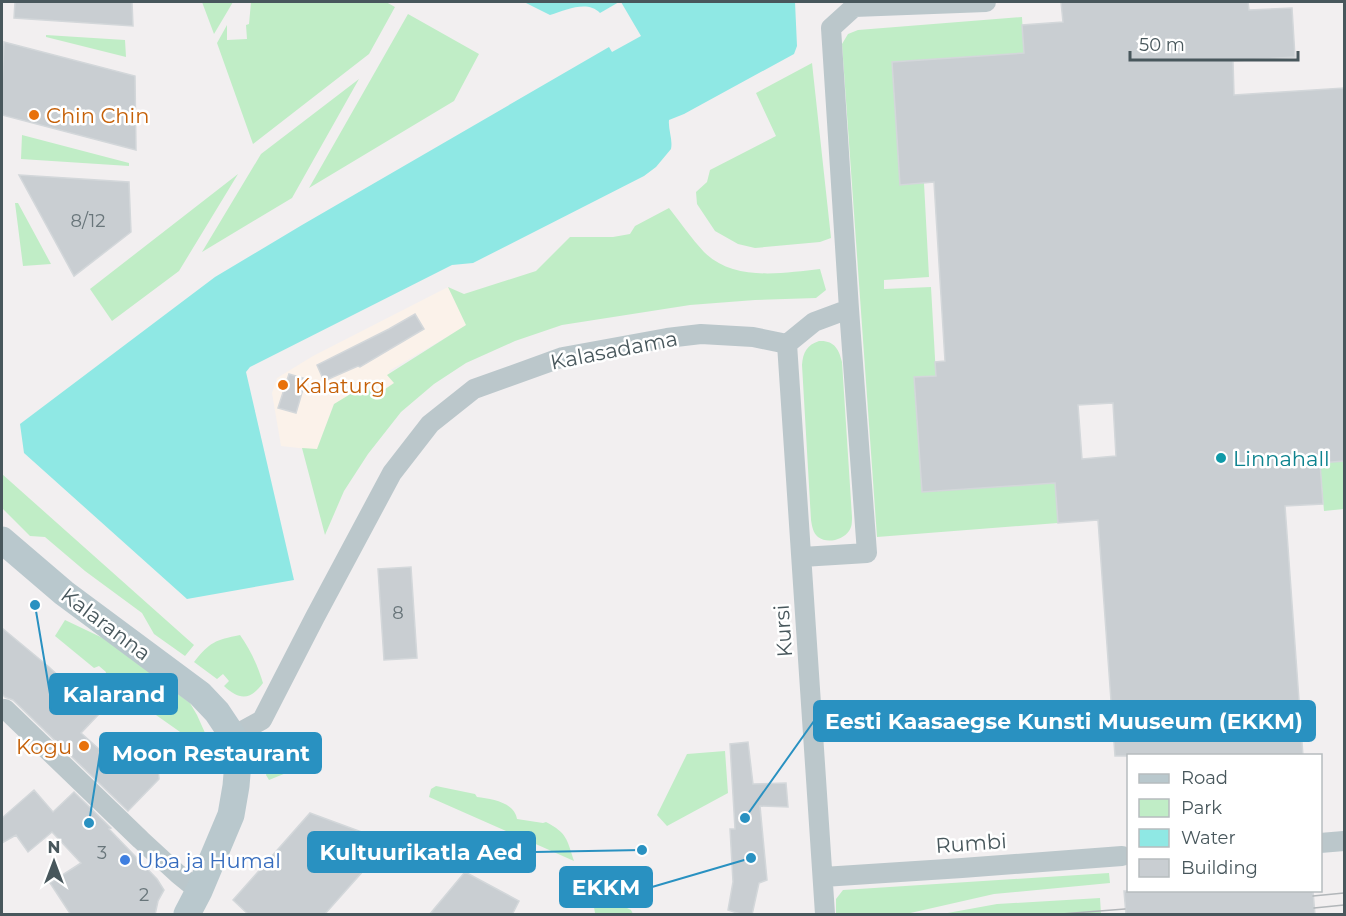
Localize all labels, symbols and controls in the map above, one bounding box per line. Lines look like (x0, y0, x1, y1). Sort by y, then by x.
scale bar (1130, 24, 1298, 62)
text: 50 m (1139, 34, 1185, 56)
place label: Chin Chin (46, 103, 149, 128)
marker: Chin Chin (27, 108, 41, 122)
house number: 8/12 (71, 210, 105, 232)
street label: Kalasadama (548, 325, 680, 375)
place label: Kalaturg (295, 373, 385, 398)
marker: Kalaturg (276, 378, 290, 392)
place label: Linnahall (1233, 446, 1330, 471)
marker: Linnahall (1214, 451, 1228, 465)
street label: Kalaranna (56, 582, 156, 666)
house number: 8 (392, 602, 404, 624)
street label: Kursi (769, 604, 797, 658)
callout: Kalarand (50, 674, 177, 714)
text: Kalarand (63, 681, 165, 708)
callout: Eesti Kaasaegse Kunsti Muuseum (EKKM) (814, 701, 1315, 741)
text: Eesti Kaasaegse Kunsti Muuseum (EKKM) (825, 708, 1303, 735)
callout: Moon Restaurant (100, 733, 321, 773)
place label: Kogu (16, 734, 72, 759)
marker: Kogu (77, 739, 91, 753)
text: Moon Restaurant (112, 740, 310, 767)
legend (1127, 754, 1322, 892)
text: Road (1181, 767, 1228, 789)
text: Park (1181, 797, 1222, 819)
text: Water (1181, 827, 1236, 849)
street label: Rumbi (934, 828, 1008, 858)
north arrow (24, 832, 84, 892)
callout: Kultuurikatla Aed (308, 832, 535, 872)
text: N (48, 838, 60, 857)
text: Kultuurikatla Aed (319, 839, 523, 866)
house number: 3 (97, 842, 107, 864)
place label: Uba ja Humal (137, 848, 281, 873)
marker: Uba ja Humal (118, 853, 132, 867)
text: Building (1181, 857, 1258, 879)
callout: EKKM (560, 867, 652, 907)
text: EKKM (572, 874, 640, 901)
house number: 2 (139, 884, 149, 906)

